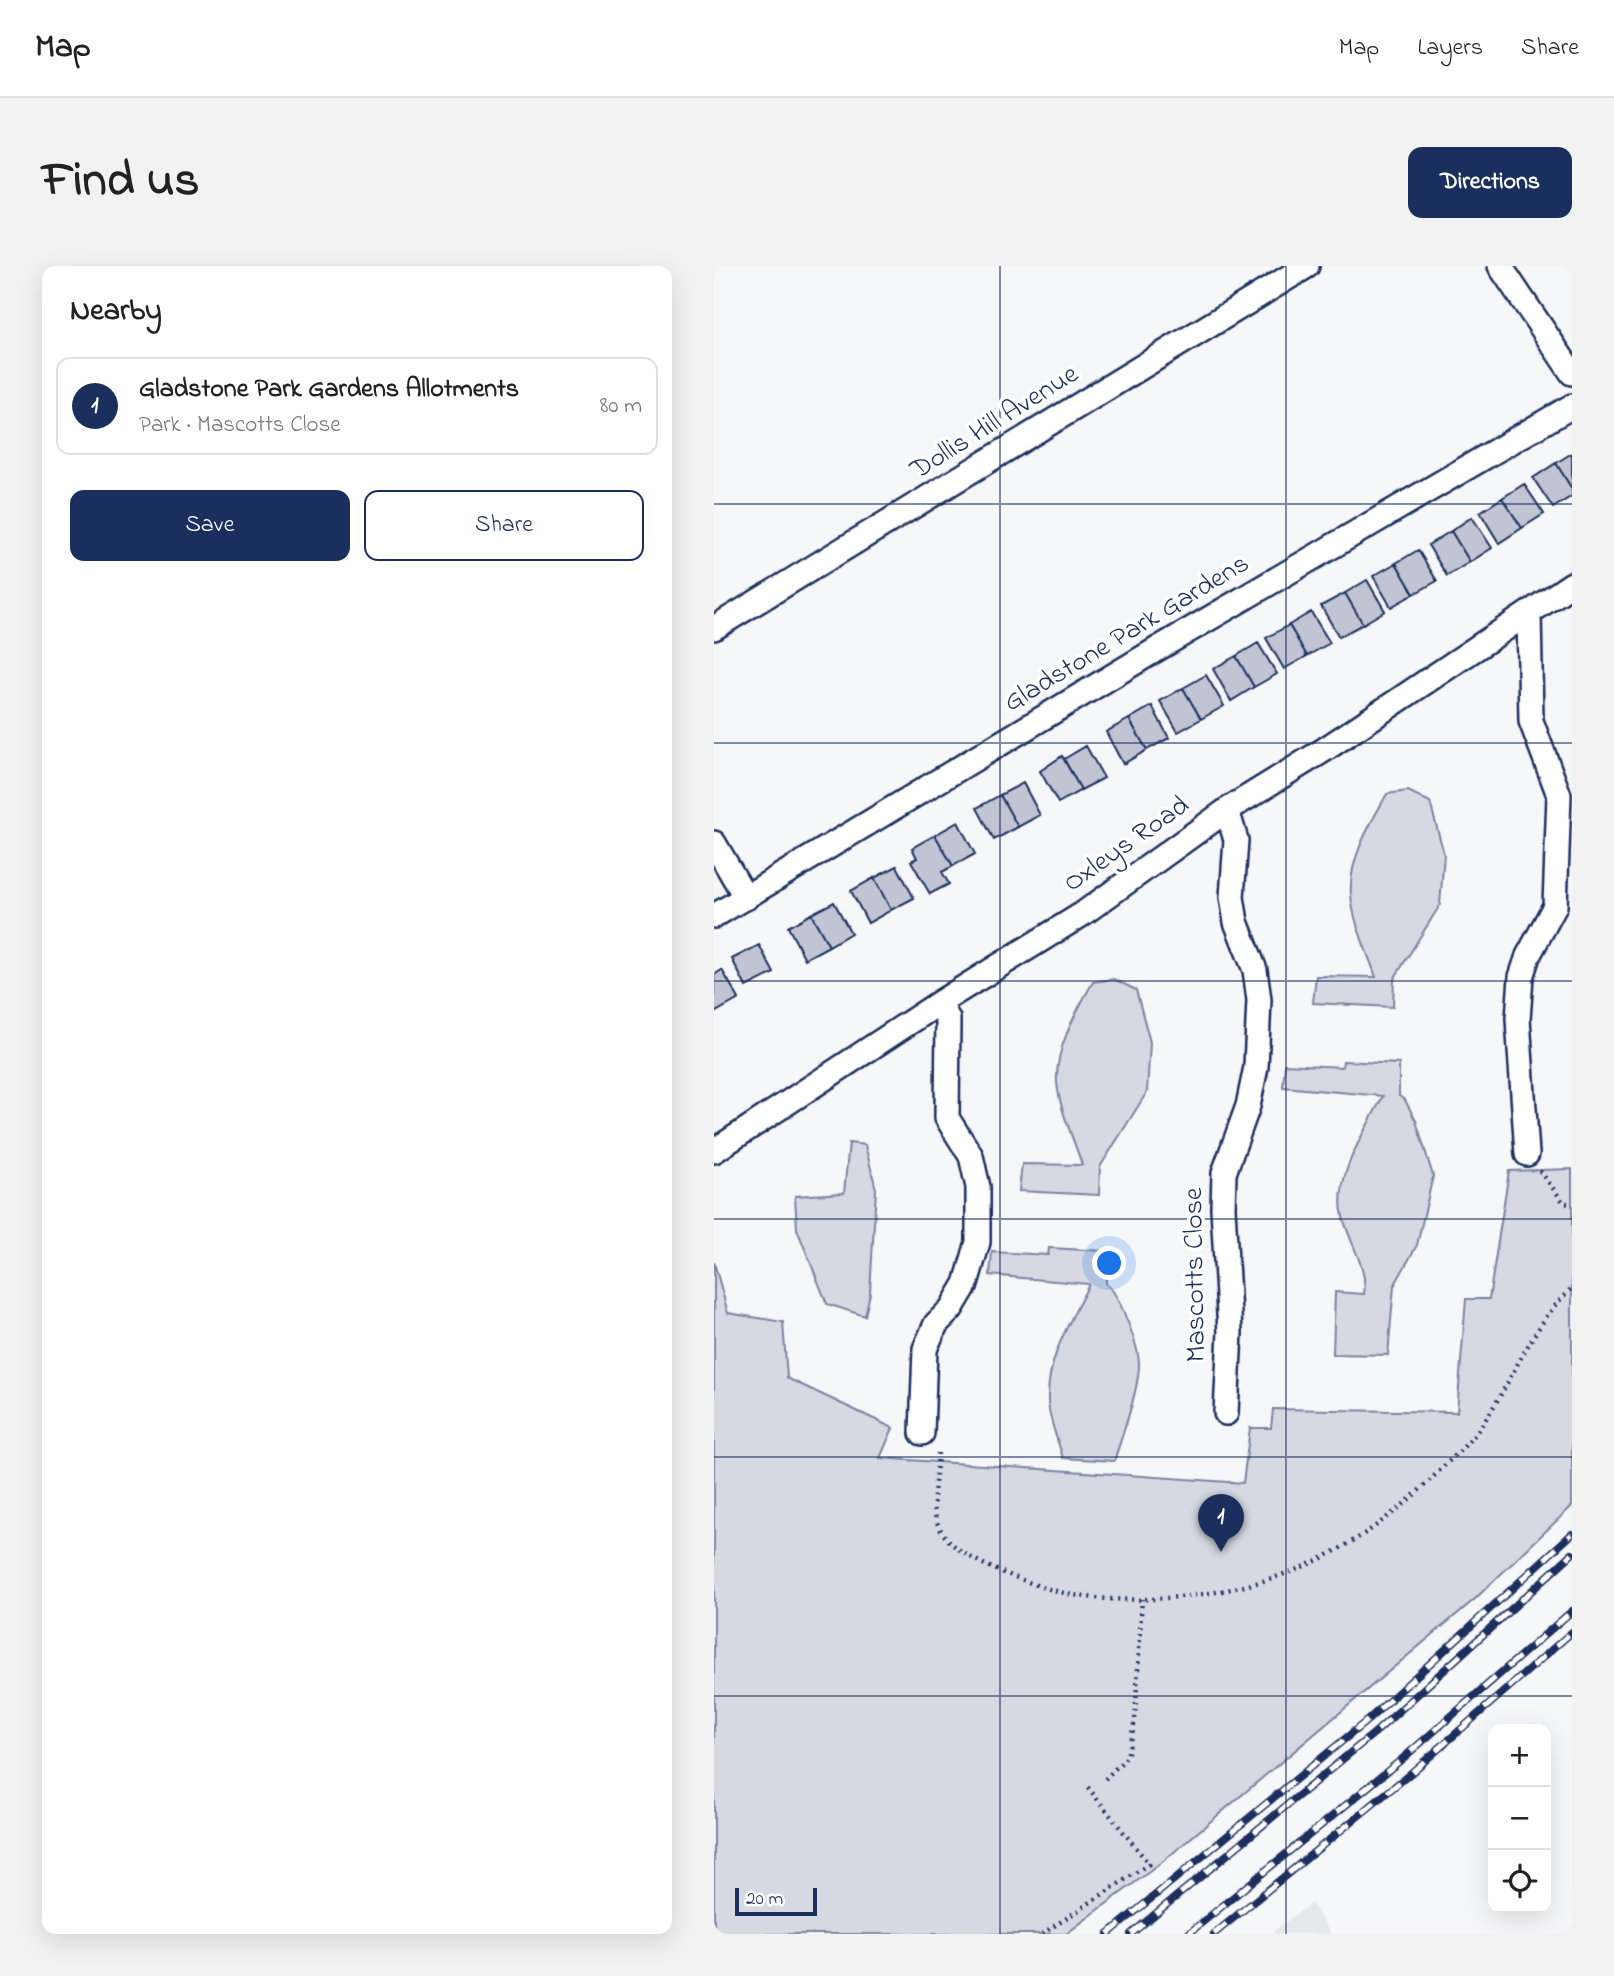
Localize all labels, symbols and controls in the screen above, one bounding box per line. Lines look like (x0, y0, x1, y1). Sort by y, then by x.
text: Map (35, 24, 91, 72)
text: Map (1339, 31, 1379, 66)
text: Layers (1417, 31, 1483, 66)
text: Share (1521, 31, 1579, 66)
text: Find us (42, 146, 199, 218)
button: Directions (1408, 147, 1572, 218)
text: Nearby (70, 290, 162, 334)
street label: Dollis Hill Avenue (902, 355, 1087, 492)
text: Gladstone Park Gardens Allotments (139, 371, 519, 409)
text: 1 (91, 390, 99, 423)
text: 80 m (600, 390, 642, 423)
text: Park · Mascotts Close (139, 409, 341, 442)
button: Save (70, 490, 350, 561)
button: Share (364, 490, 644, 561)
street label: Gladstone Park Gardens (996, 544, 1258, 724)
street label: Oxleys Road (1055, 786, 1199, 904)
street label: Mascotts Close (1174, 1187, 1218, 1363)
your location (1092, 1246, 1126, 1280)
pin: 1 (1198, 1494, 1244, 1552)
map controls (1488, 1724, 1551, 1913)
button: + (1488, 1724, 1551, 1787)
button: − (1488, 1787, 1551, 1850)
button: locate (1488, 1850, 1551, 1913)
scale bar (735, 1885, 817, 1917)
text: 20 m (746, 1886, 783, 1913)

